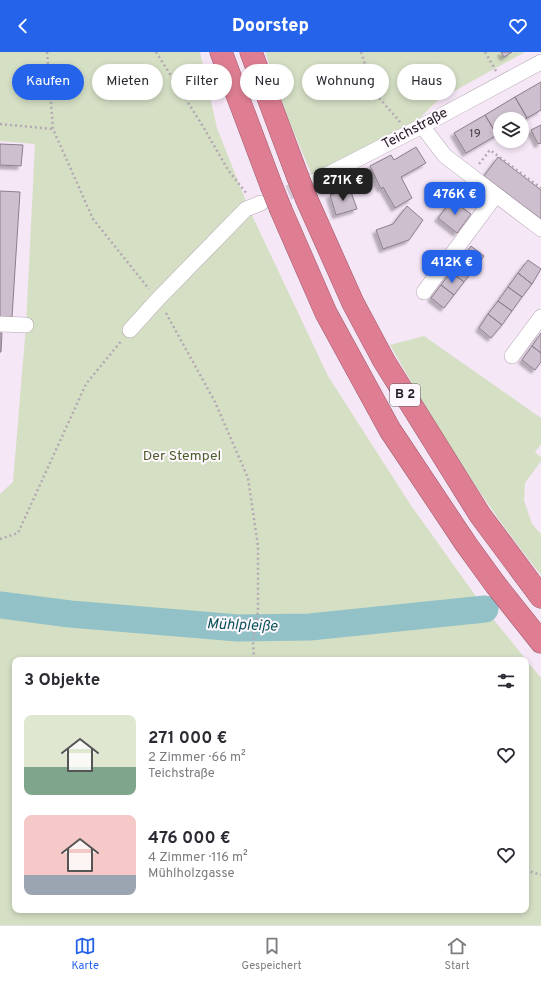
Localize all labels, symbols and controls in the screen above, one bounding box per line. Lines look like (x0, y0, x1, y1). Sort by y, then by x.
icon: back (12, 15, 34, 37)
text: Doorstep (232, 15, 309, 38)
icon: heart (507, 15, 529, 37)
chip: Kaufen (12, 64, 84, 100)
chip: Mieten (92, 64, 163, 100)
chip: Filter (171, 64, 232, 100)
chip: Neu (240, 64, 294, 100)
chip: Wohnung (302, 64, 389, 100)
chip: Haus (397, 64, 456, 100)
street label: Teichstraße (379, 105, 451, 153)
map controls (493, 112, 529, 148)
button: layers (493, 112, 529, 148)
house number: 19 (469, 126, 481, 142)
pin: 271K € (310, 168, 376, 202)
text: 271K € (323, 173, 363, 189)
pin: 476K € (422, 182, 488, 216)
text: 476K € (433, 187, 477, 203)
pin: 412K € (419, 250, 485, 284)
text: 412K € (431, 255, 473, 271)
road number: B 2 (390, 384, 420, 406)
park label: Der Stempel (143, 448, 221, 465)
water label: Mühlpleiße (206, 615, 278, 637)
text: 3 Objekte (24, 670, 100, 692)
icon: filters (495, 670, 517, 692)
text: 271 000 € (148, 728, 227, 750)
icon: home (56, 731, 104, 779)
icon: heart (495, 744, 517, 766)
text: 2 Zimmer · 66 m² (148, 750, 246, 766)
text: Teichstraße (148, 766, 215, 782)
text: 476 000 € (148, 828, 231, 850)
icon: home (56, 831, 104, 879)
icon: heart (495, 844, 517, 866)
text: 4 Zimmer · 116 m² (148, 850, 248, 866)
text: Mühlholzgasse (148, 866, 234, 882)
tab: Karte (71, 935, 99, 973)
tab: Gespeichert (242, 935, 302, 973)
tab: Start (445, 935, 470, 973)

